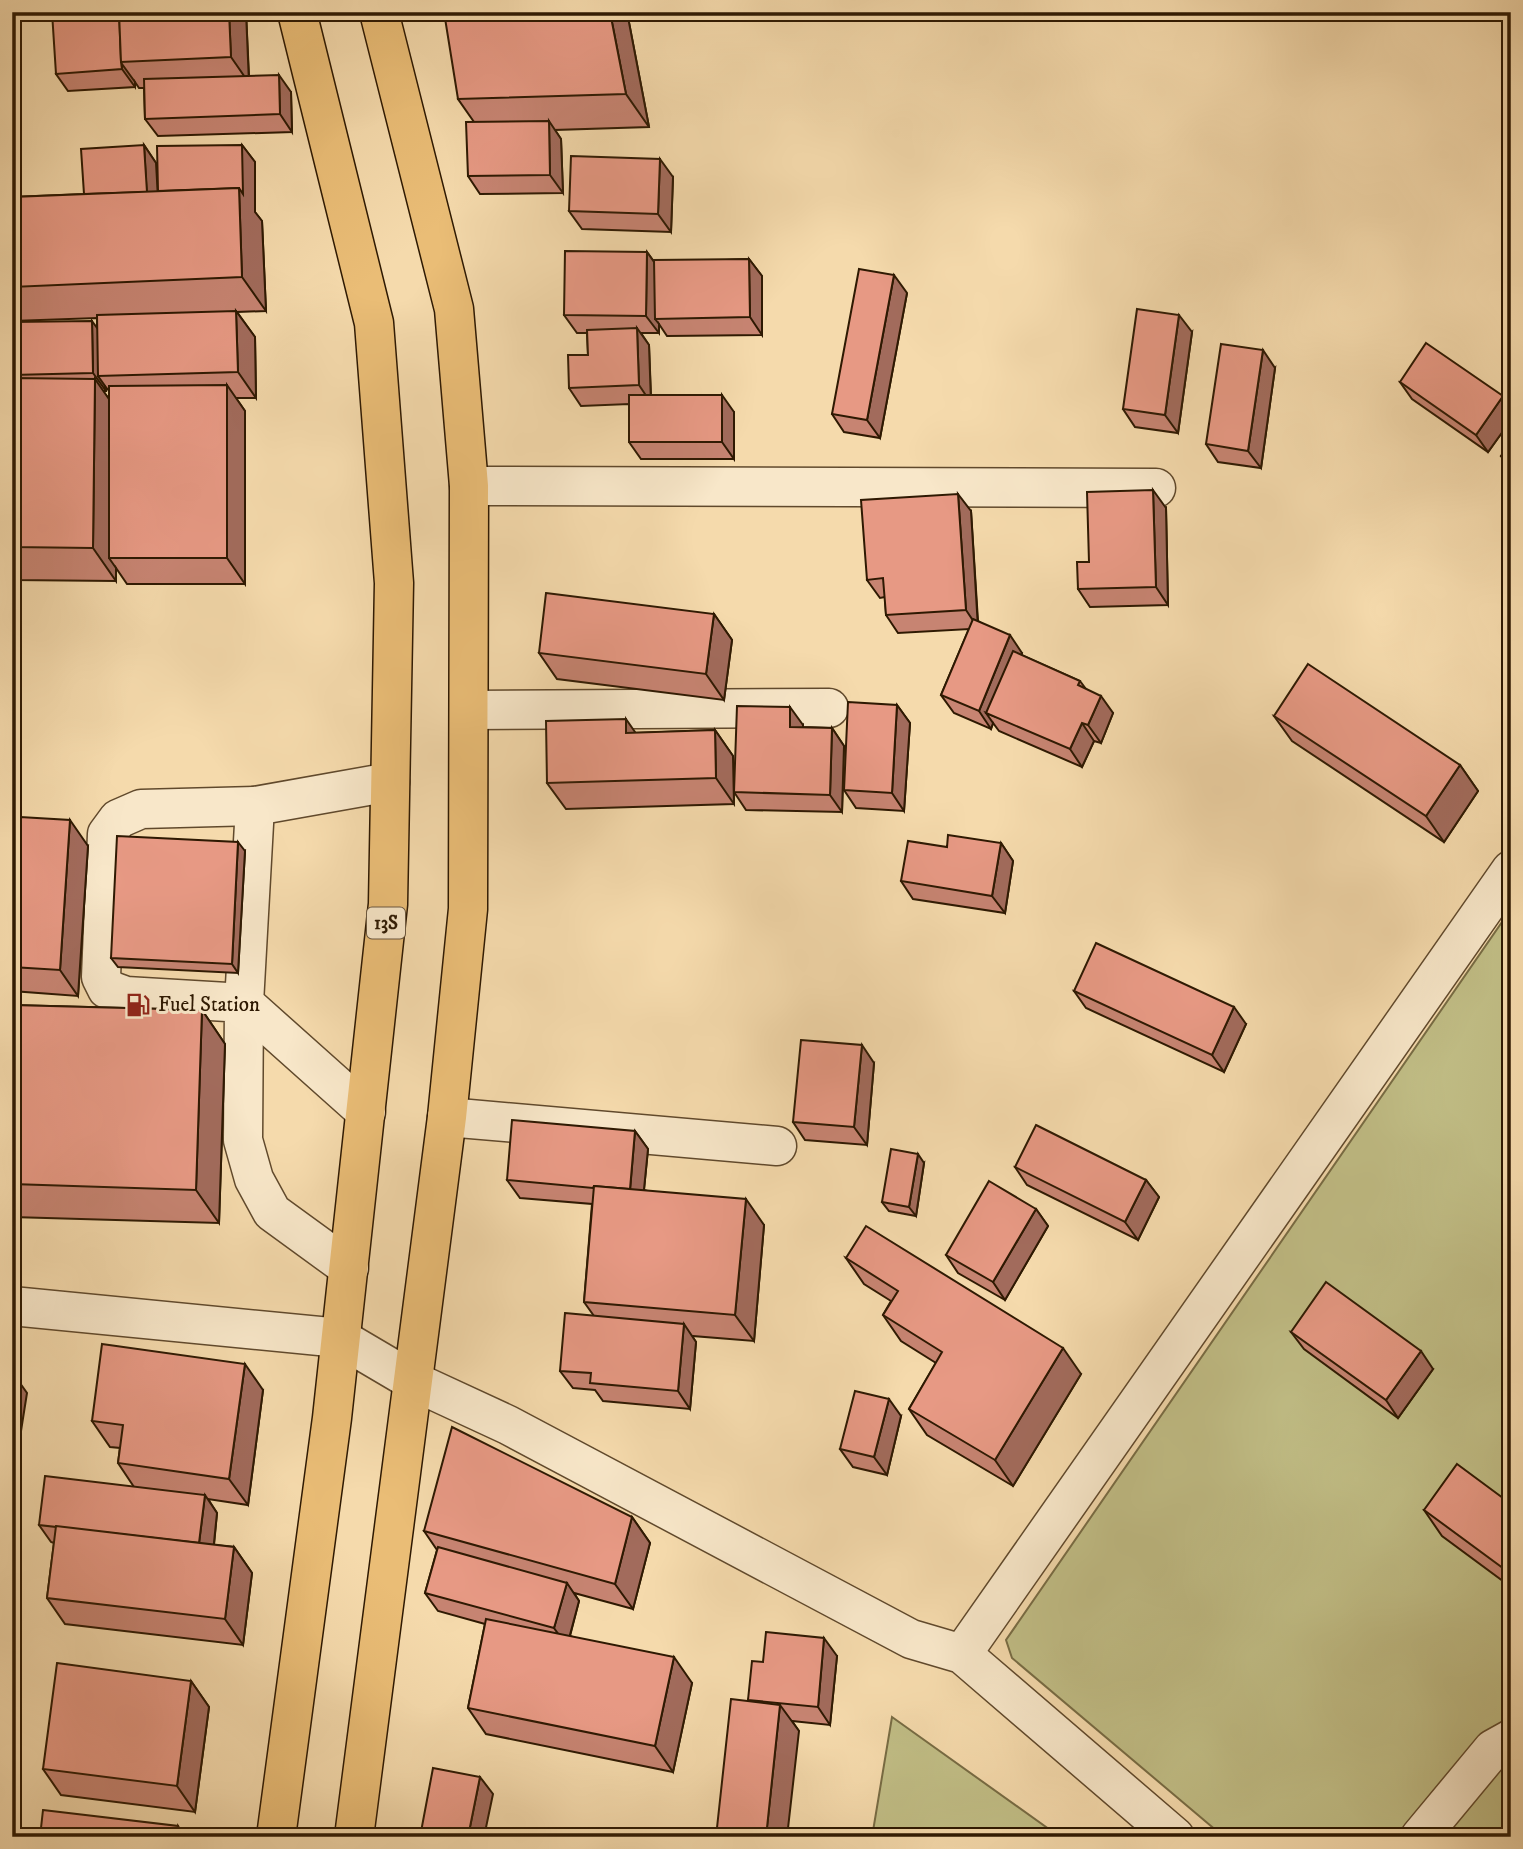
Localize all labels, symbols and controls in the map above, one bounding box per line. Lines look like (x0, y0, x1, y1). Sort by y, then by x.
road number: 13S (367, 908, 405, 939)
fuel station icon: Fuel Station (124, 991, 152, 1019)
place label: Fuel Station (158, 992, 260, 1018)

